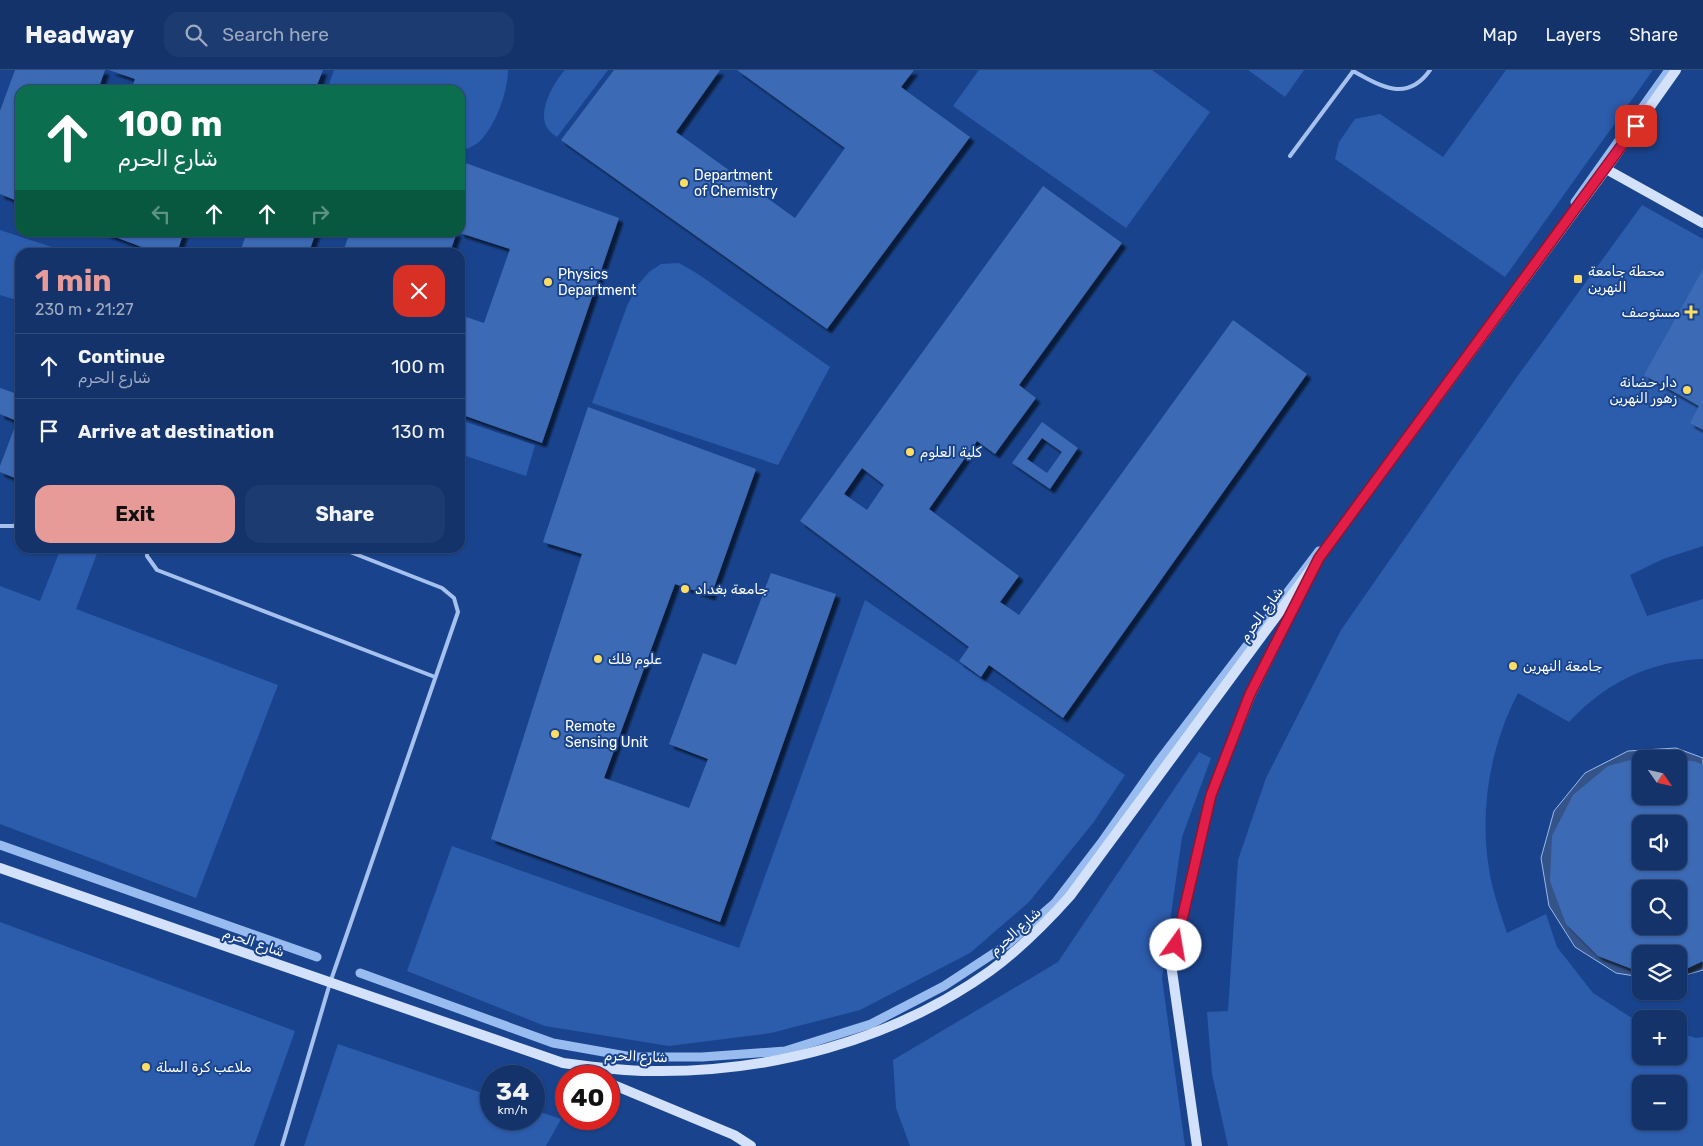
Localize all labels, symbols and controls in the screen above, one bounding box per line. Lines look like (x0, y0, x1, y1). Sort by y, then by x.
search box (164, 12, 514, 57)
text: Headway (25, 21, 134, 49)
icon: search (182, 21, 210, 49)
text: Search here (222, 23, 329, 46)
text: Map (1483, 24, 1518, 46)
text: Layers (1546, 24, 1601, 46)
text: Share (1629, 24, 1678, 46)
text: 100 m (118, 103, 223, 145)
icon: ahead (35, 105, 100, 170)
pin (1615, 105, 1657, 147)
icon: arrive (1622, 112, 1650, 140)
text: شارع الحرم (118, 145, 218, 172)
place label: Department of Chemistry (694, 167, 778, 200)
marker: Department of Chemistry (678, 177, 690, 189)
icon: left (147, 200, 175, 228)
icon: ahead (200, 200, 228, 228)
icon: ahead (253, 200, 281, 228)
icon: right (306, 200, 334, 228)
text: 1 min (35, 263, 112, 299)
place label: محطة جامعة النهرين (1588, 263, 1665, 296)
button: close (393, 265, 445, 317)
place label: Physics Department (558, 266, 637, 299)
marker: محطة جامعة النهرين (1572, 273, 1584, 285)
marker: Physics Department (542, 276, 554, 288)
text: 230 m · 21:27 (35, 300, 133, 319)
place label: مستوصف (1622, 304, 1680, 321)
marker: مستوصف (1684, 305, 1698, 319)
text: Continue (78, 345, 165, 368)
icon: ahead (35, 352, 63, 380)
text: 100 m (391, 355, 445, 378)
text: شارع الحرم (78, 368, 151, 387)
place label: دار حضانة زهور النهرين (1609, 374, 1677, 407)
marker: دار حضانة زهور النهرين (1681, 384, 1693, 396)
icon: arrive (35, 417, 63, 445)
text: Arrive at destination (78, 420, 274, 443)
text: 130 m (392, 420, 445, 443)
place label: كلية العلوم (920, 444, 983, 462)
marker: كلية العلوم (904, 446, 916, 458)
button: Exit (35, 485, 235, 543)
button: Share (245, 485, 445, 543)
place label: جامعة بغداد (695, 581, 768, 598)
marker: جامعة بغداد (679, 583, 691, 595)
street label: شارع الحرم (1236, 584, 1289, 646)
place label: علوم فلك (608, 651, 662, 669)
marker: علوم فلك (592, 653, 604, 665)
place label: جامعة النهرين (1523, 658, 1602, 675)
marker: جامعة النهرين (1507, 660, 1519, 672)
place label: Remote Sensing Unit (565, 718, 649, 751)
marker: Remote Sensing Unit (549, 728, 561, 740)
north arrow (1632, 750, 1688, 805)
map controls (1632, 750, 1687, 1130)
button: sound (1632, 815, 1687, 870)
button: search (1632, 880, 1687, 935)
street label: شارع الحرم (986, 904, 1046, 960)
position arrow (1149, 918, 1201, 970)
street label: شارع الحرم (220, 924, 287, 963)
button: layers (1632, 945, 1687, 1000)
button: + (1632, 1010, 1687, 1065)
street label: شارع الحرم (604, 1047, 668, 1068)
place label: ملاعب كرة السلة (156, 1059, 252, 1076)
marker: ملاعب كرة السلة (140, 1061, 152, 1073)
speed limit sign: 40 (555, 1065, 620, 1130)
button: − (1632, 1075, 1687, 1130)
text: 34 (496, 1077, 529, 1106)
text: km/h (498, 1103, 527, 1117)

